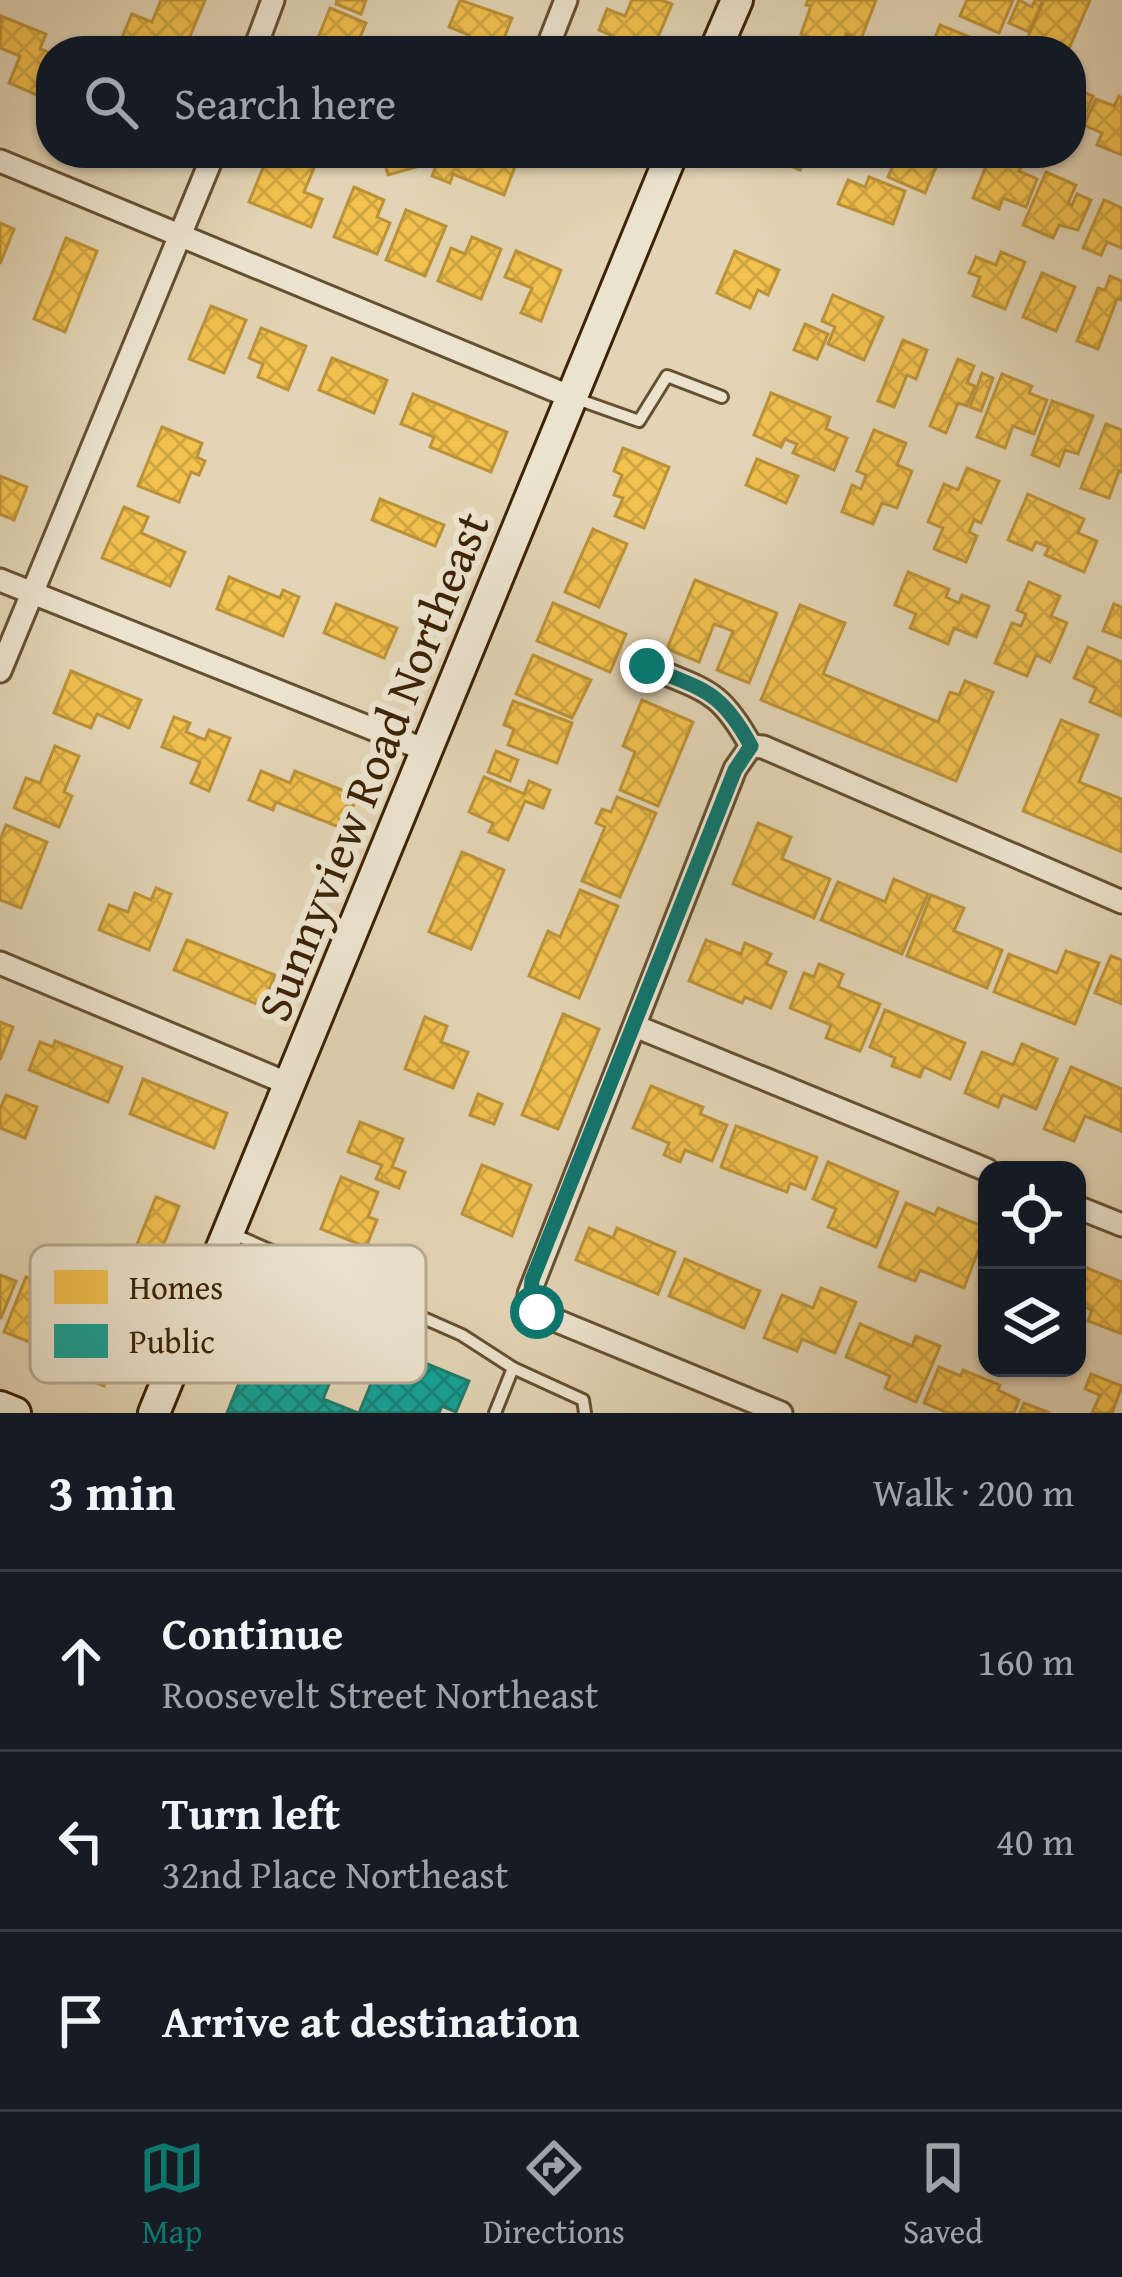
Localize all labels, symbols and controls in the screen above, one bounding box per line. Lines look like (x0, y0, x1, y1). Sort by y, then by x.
search box (36, 36, 1086, 168)
icon: search (78, 69, 144, 135)
text: Search here (174, 70, 396, 135)
street label: Sunnyview Road Northeast (237, 501, 507, 1031)
route end (620, 639, 674, 693)
map controls (978, 1161, 1086, 1377)
button: locate (978, 1161, 1086, 1269)
legend (30, 1245, 426, 1383)
text: Homes (129, 1263, 223, 1311)
button: layers (978, 1269, 1086, 1377)
route start (510, 1285, 564, 1339)
text: Public (129, 1317, 215, 1365)
text: 3 min (48, 1454, 175, 1529)
text: Walk · 200 m (873, 1463, 1074, 1520)
text: Continue (162, 1600, 343, 1665)
icon: ahead (48, 1628, 114, 1694)
text: 160 m (977, 1632, 1074, 1689)
text: Roosevelt Street Northeast (162, 1665, 599, 1722)
text: Turn left (162, 1780, 340, 1845)
icon: left (48, 1808, 114, 1874)
text: 40 m (996, 1812, 1074, 1869)
text: 32nd Place Northeast (162, 1845, 509, 1902)
icon: arrive (48, 1988, 114, 2054)
text: Arrive at destination (162, 1988, 580, 2053)
tab: Map (139, 2135, 205, 2255)
tab: Directions (483, 2135, 625, 2255)
tab: Saved (903, 2135, 983, 2255)

